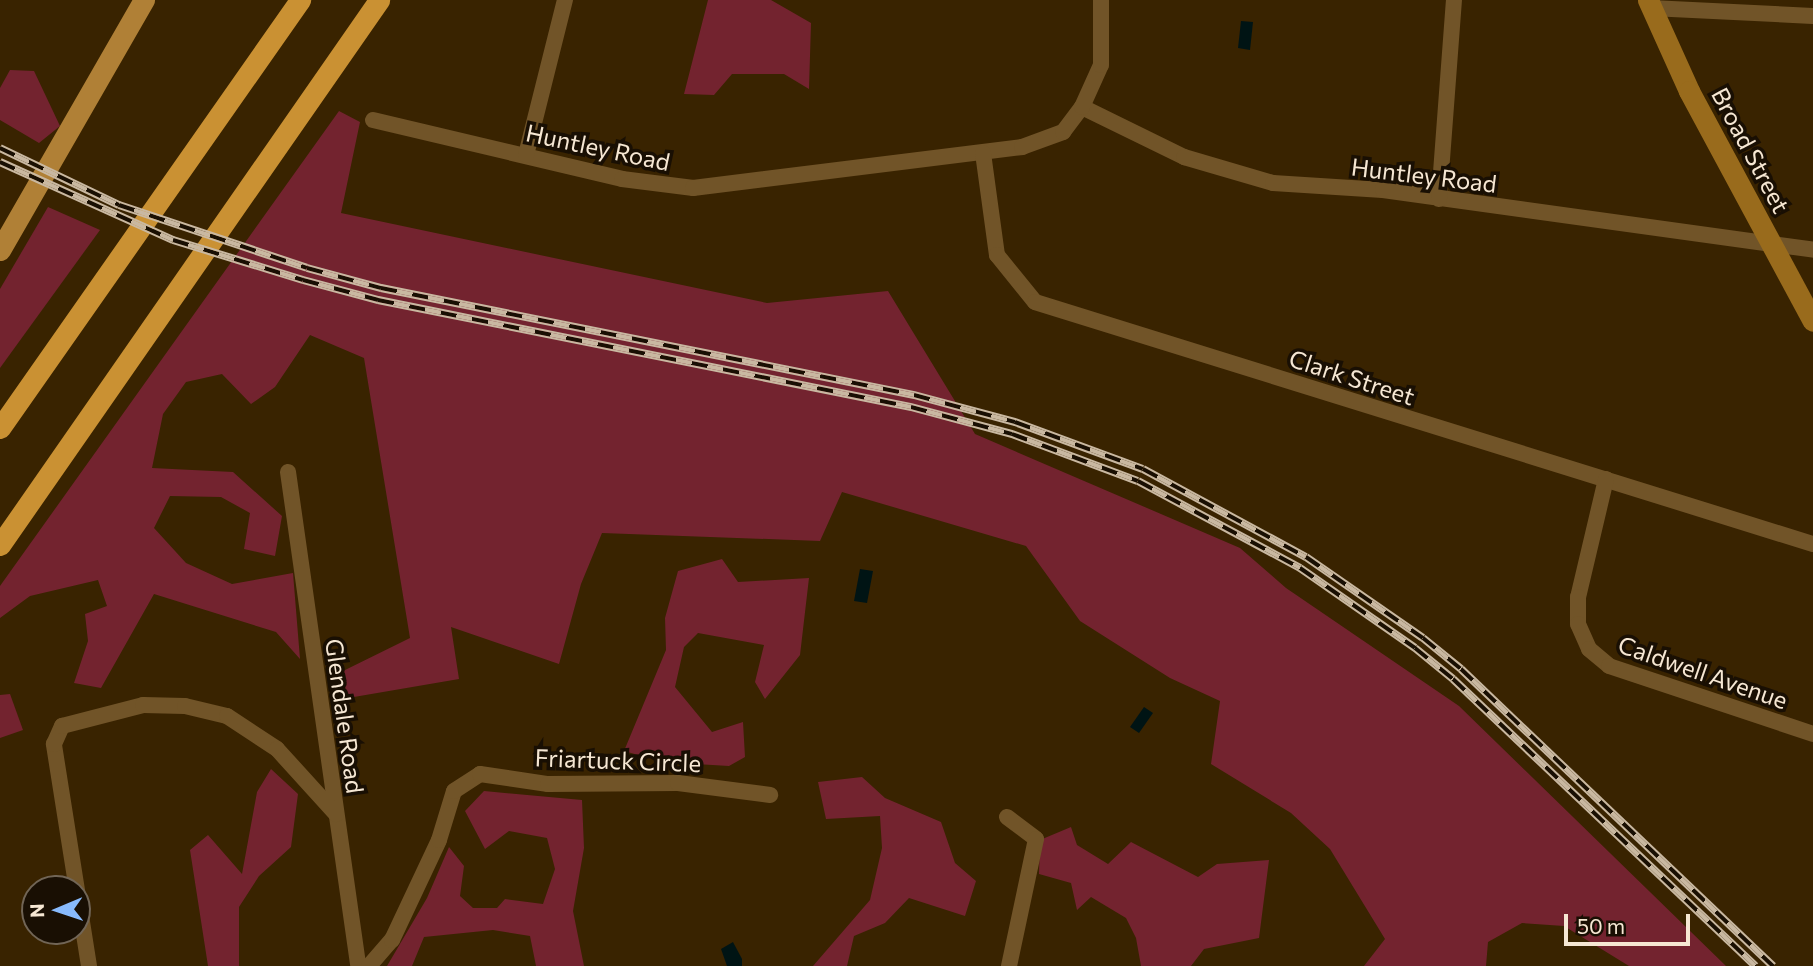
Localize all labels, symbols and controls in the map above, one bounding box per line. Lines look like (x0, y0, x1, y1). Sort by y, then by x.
street label: Broad Street (1706, 82, 1796, 218)
street label: Huntley Road (523, 118, 673, 176)
street label: Huntley Road (1350, 152, 1498, 198)
street label: Clark Street (1286, 343, 1418, 411)
street label: Caldwell Avenue (1615, 630, 1791, 714)
street label: Glendale Road (320, 637, 370, 795)
street label: Friartuck Circle (534, 743, 702, 777)
north arrow (21, 875, 91, 945)
scale bar (1568, 900, 1694, 944)
text: N (25, 903, 48, 918)
text: 50 m (1577, 913, 1625, 938)

